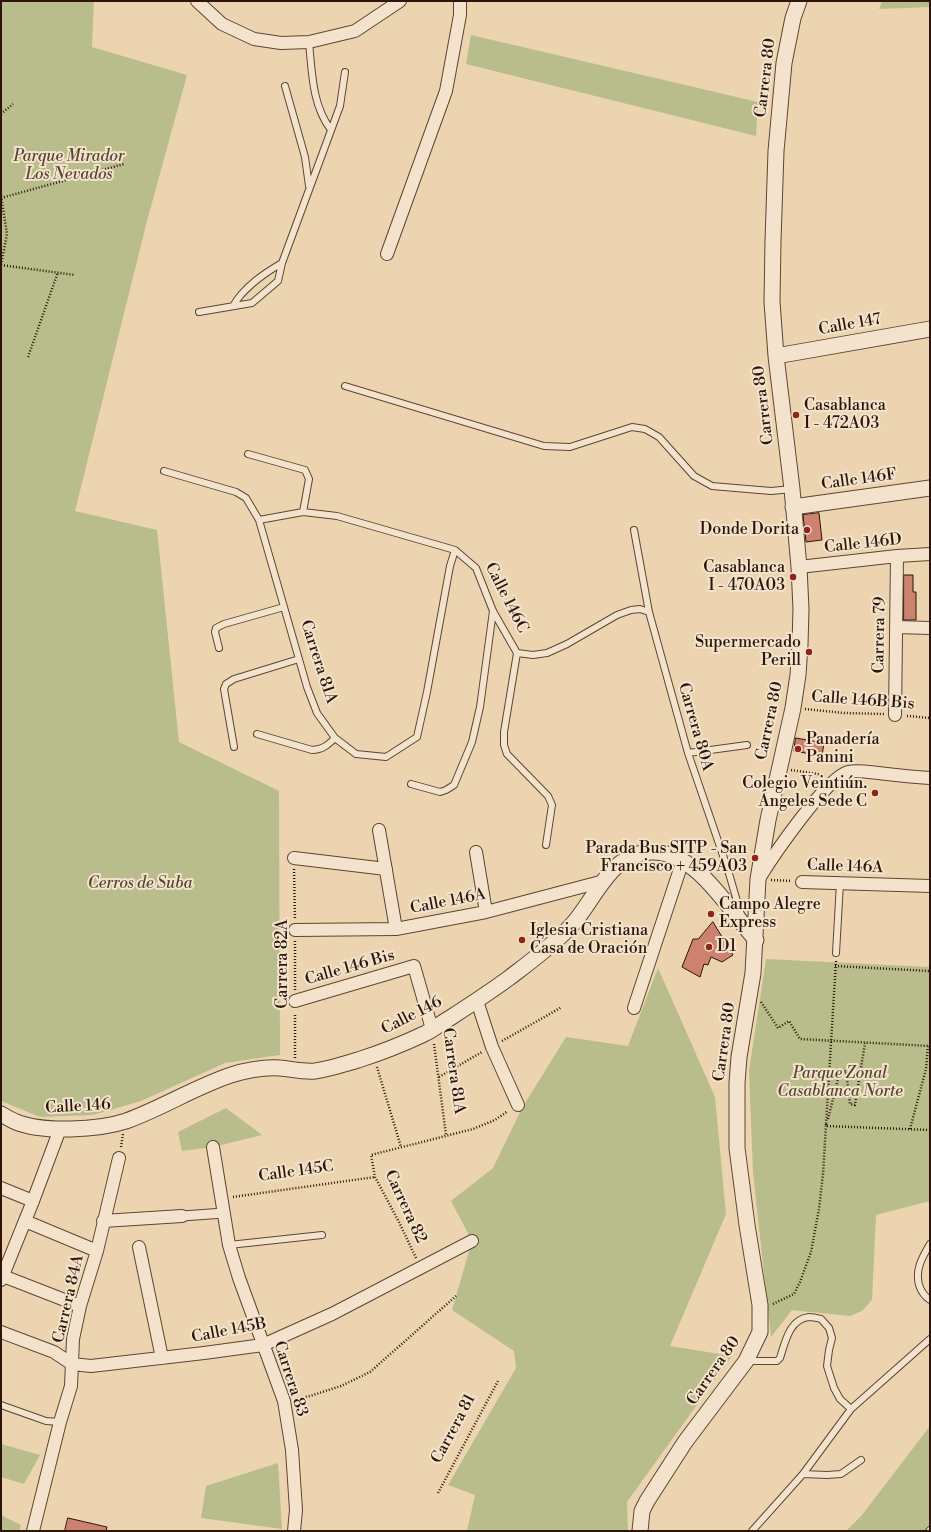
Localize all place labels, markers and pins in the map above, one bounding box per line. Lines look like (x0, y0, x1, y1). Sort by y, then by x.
place label: Casablanca I - 472A03 (804, 396, 886, 434)
marker: Casablanca I - 472A03 (791, 410, 801, 420)
place label: Donde Dorita (700, 520, 799, 540)
marker: Donde Dorita (802, 525, 812, 535)
place label: Casablanca I - 470A03 (703, 558, 785, 596)
marker: Casablanca I - 470A03 (788, 572, 798, 582)
place label: Supermercado Perill (695, 633, 801, 671)
marker: Supermercado Perill (804, 647, 814, 657)
place label: Panadería Panini (806, 730, 880, 768)
marker: Panadería Panini (793, 744, 803, 754)
place label: Colegio Veintiún. Ángeles Sede C (742, 774, 867, 812)
marker: Colegio Veintiún. Ángeles Sede C (870, 788, 880, 798)
place label: Parada Bus SITP - San Francisco + 459A03 (585, 839, 747, 877)
marker: Parada Bus SITP - San Francisco + 459A03 (750, 853, 760, 863)
place label: Campo Alegre Express (719, 895, 821, 933)
marker: Campo Alegre Express (706, 909, 716, 919)
place label: Iglesia Cristiana Casa de Oración (530, 921, 648, 959)
marker: Iglesia Cristiana Casa de Oración (517, 935, 527, 945)
place label: D1 (717, 937, 736, 957)
marker: D1 (704, 942, 714, 952)

